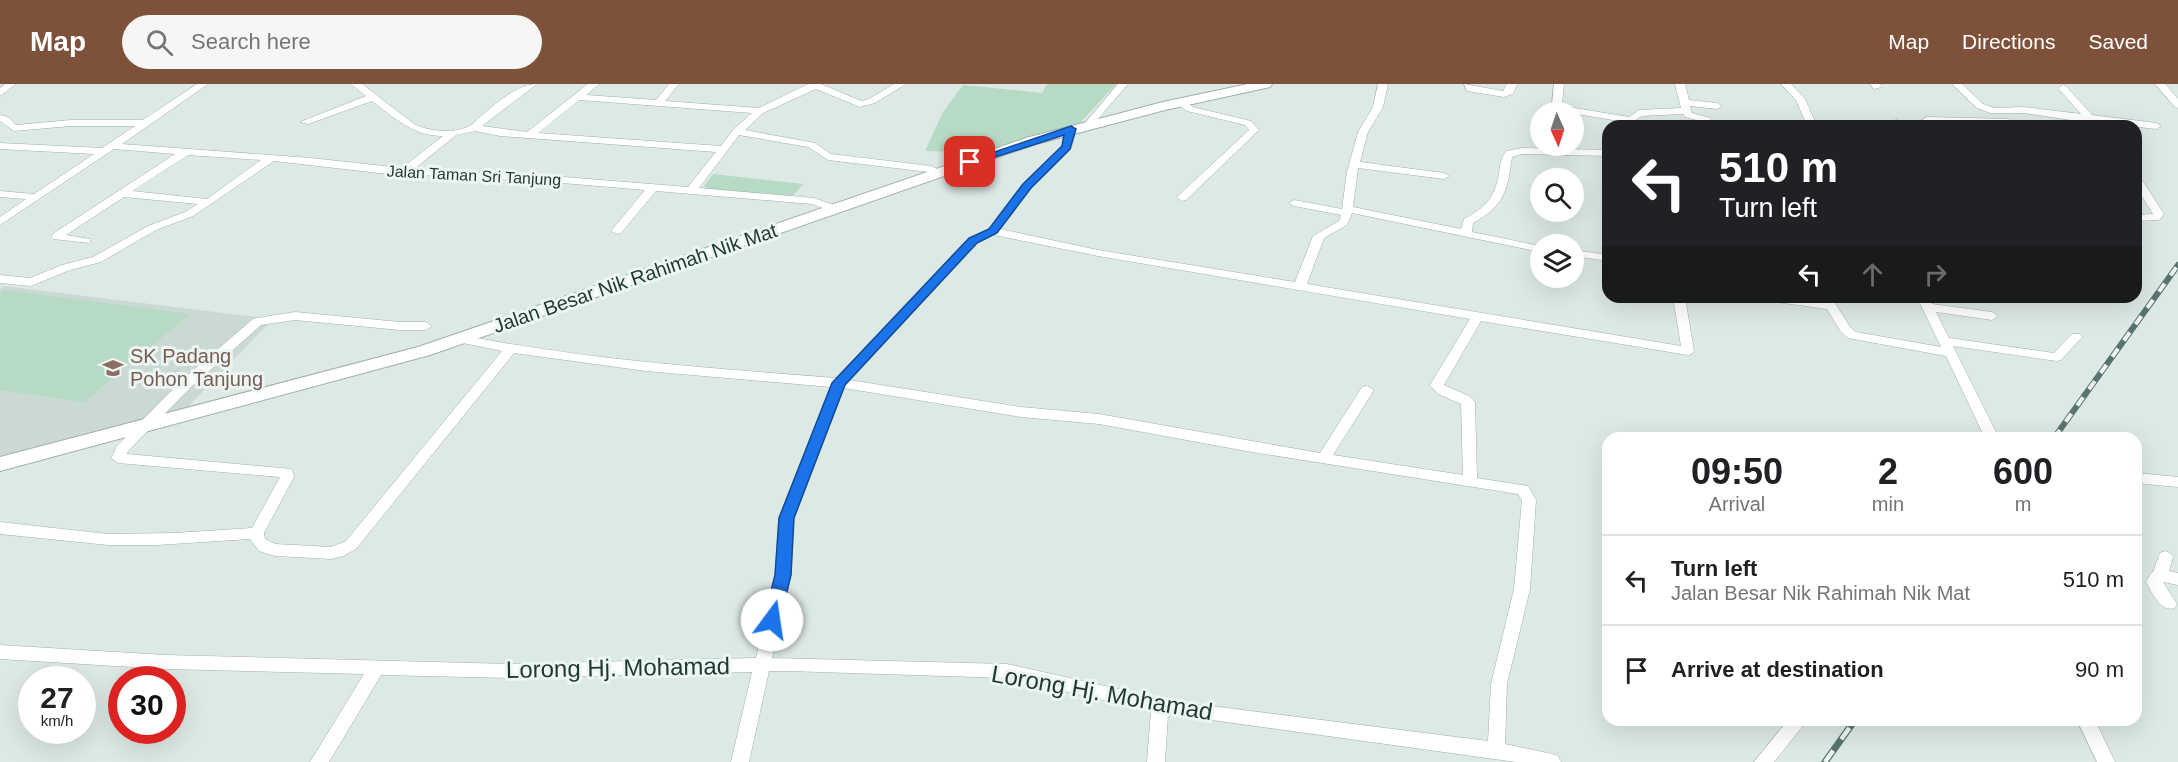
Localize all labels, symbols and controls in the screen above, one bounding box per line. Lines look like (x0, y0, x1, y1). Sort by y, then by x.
search box (122, 15, 542, 69)
text: Map (30, 26, 86, 57)
icon: search (143, 26, 176, 59)
text: Search here (191, 29, 311, 54)
text: Map (1888, 30, 1929, 53)
text: Directions (1962, 30, 2055, 53)
text: Saved (2088, 30, 2148, 53)
north arrow (1530, 102, 1584, 156)
map controls (1530, 102, 1584, 288)
pin (944, 136, 995, 187)
icon: left (1620, 144, 1698, 222)
text: 510 m (1719, 144, 1838, 191)
icon: arrive (953, 145, 986, 178)
street label: Jalan Taman Sri Tanjung (386, 162, 562, 189)
button: search (1530, 168, 1584, 222)
text: Turn left (1719, 193, 1817, 223)
street label: Jalan Besar Nik Rahimah Nik Mat (490, 219, 780, 337)
button: layers (1530, 234, 1584, 288)
icon: left (1793, 258, 1826, 291)
icon: ahead (1856, 258, 1889, 291)
icon: right (1919, 258, 1952, 291)
place label: SK Padang Pohon Tanjung (130, 345, 263, 390)
school or university icon: SK Padang Pohon Tanjung (101, 356, 125, 380)
text: 09:50 (1691, 451, 1783, 492)
text: 2 (1878, 451, 1898, 492)
text: 600 (1993, 451, 2053, 492)
text: Arrival (1709, 493, 1765, 515)
text: min (1872, 493, 1904, 515)
text: m (2015, 493, 2031, 515)
text: Turn left (1671, 556, 1757, 581)
icon: left (1620, 564, 1653, 597)
text: 510 m (2063, 567, 2124, 592)
text: Jalan Besar Nik Rahimah Nik Mat (1671, 582, 1970, 604)
position arrow (740, 588, 804, 652)
street label: Lorong Hj. Mohamad (506, 652, 730, 683)
icon: arrive (1620, 654, 1653, 687)
text: Arrive at destination (1671, 657, 1884, 682)
text: 90 m (2075, 657, 2124, 682)
street label: Lorong Hj. Mohamad (989, 660, 1215, 725)
speed limit sign: 30 (108, 666, 186, 744)
text: 27 (40, 681, 74, 714)
text: km/h (41, 712, 73, 729)

